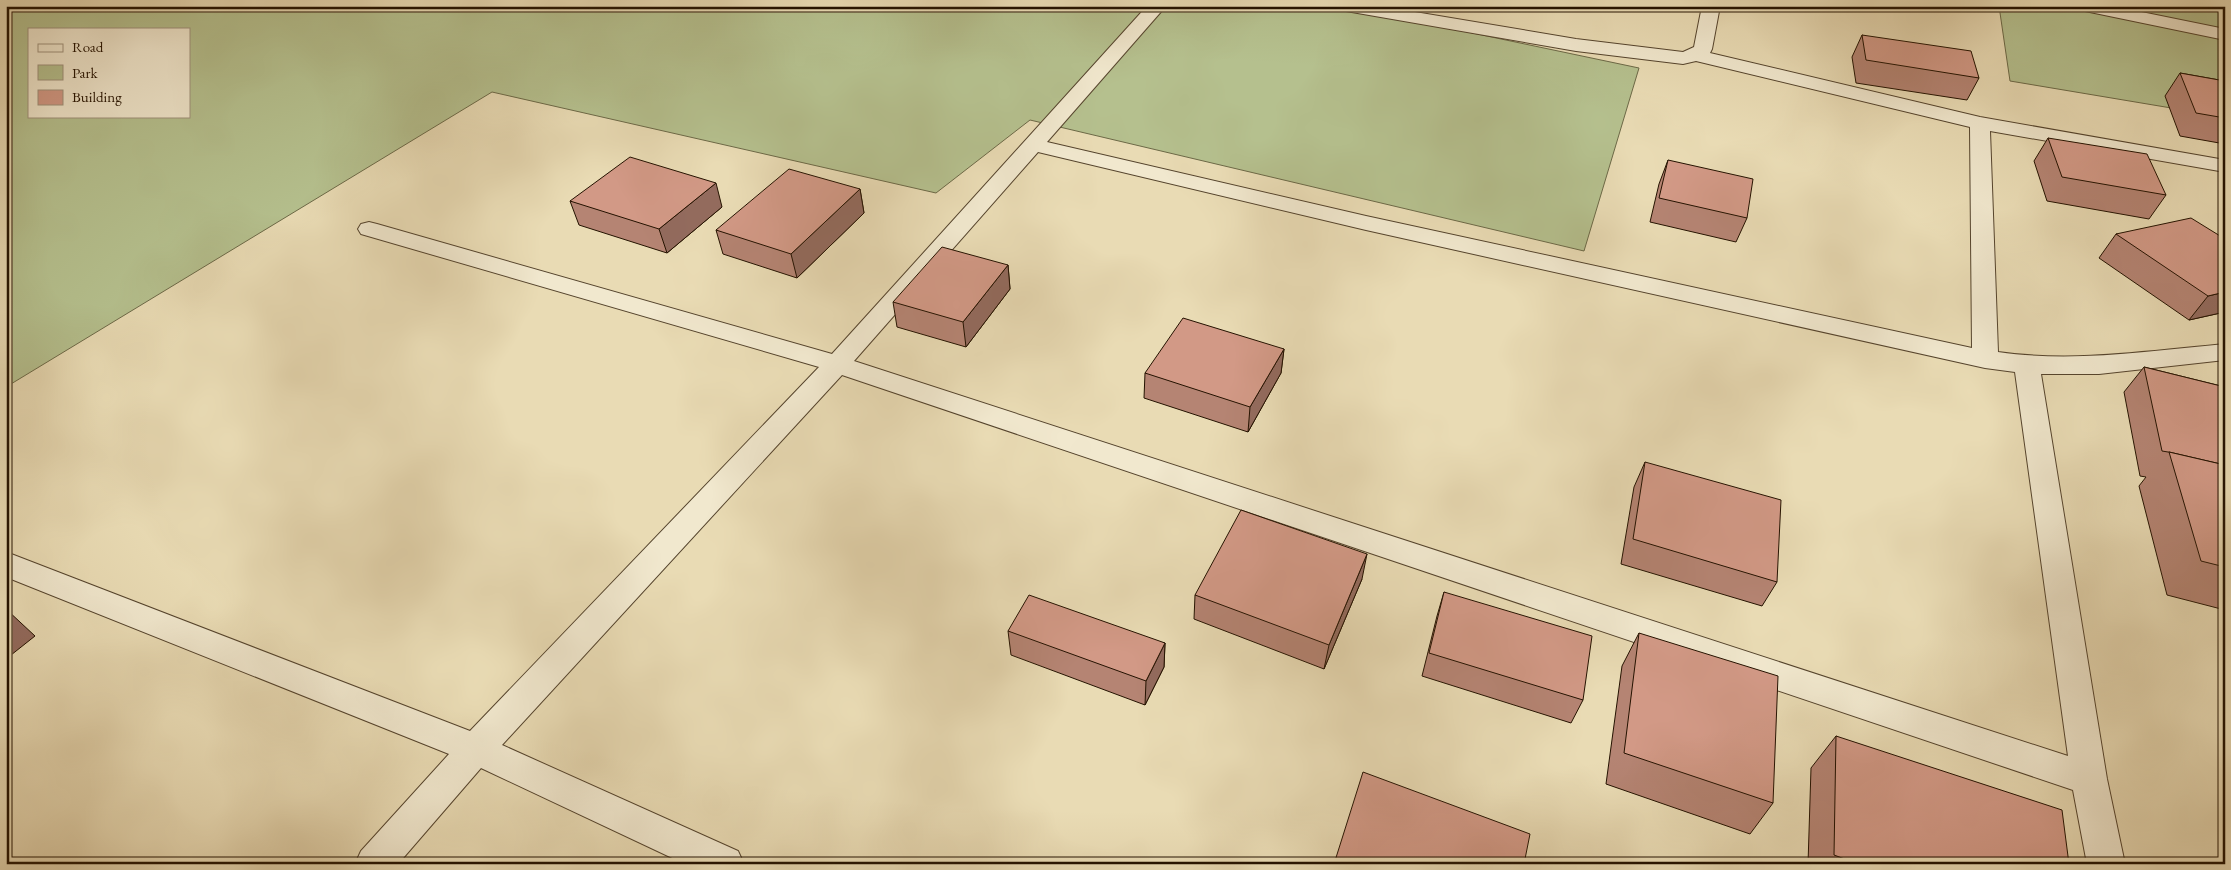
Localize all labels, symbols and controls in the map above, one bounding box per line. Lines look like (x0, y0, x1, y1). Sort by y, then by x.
legend (28, 28, 190, 118)
text: Road (72, 37, 104, 56)
text: Park (72, 63, 99, 82)
text: Building (72, 87, 122, 106)

